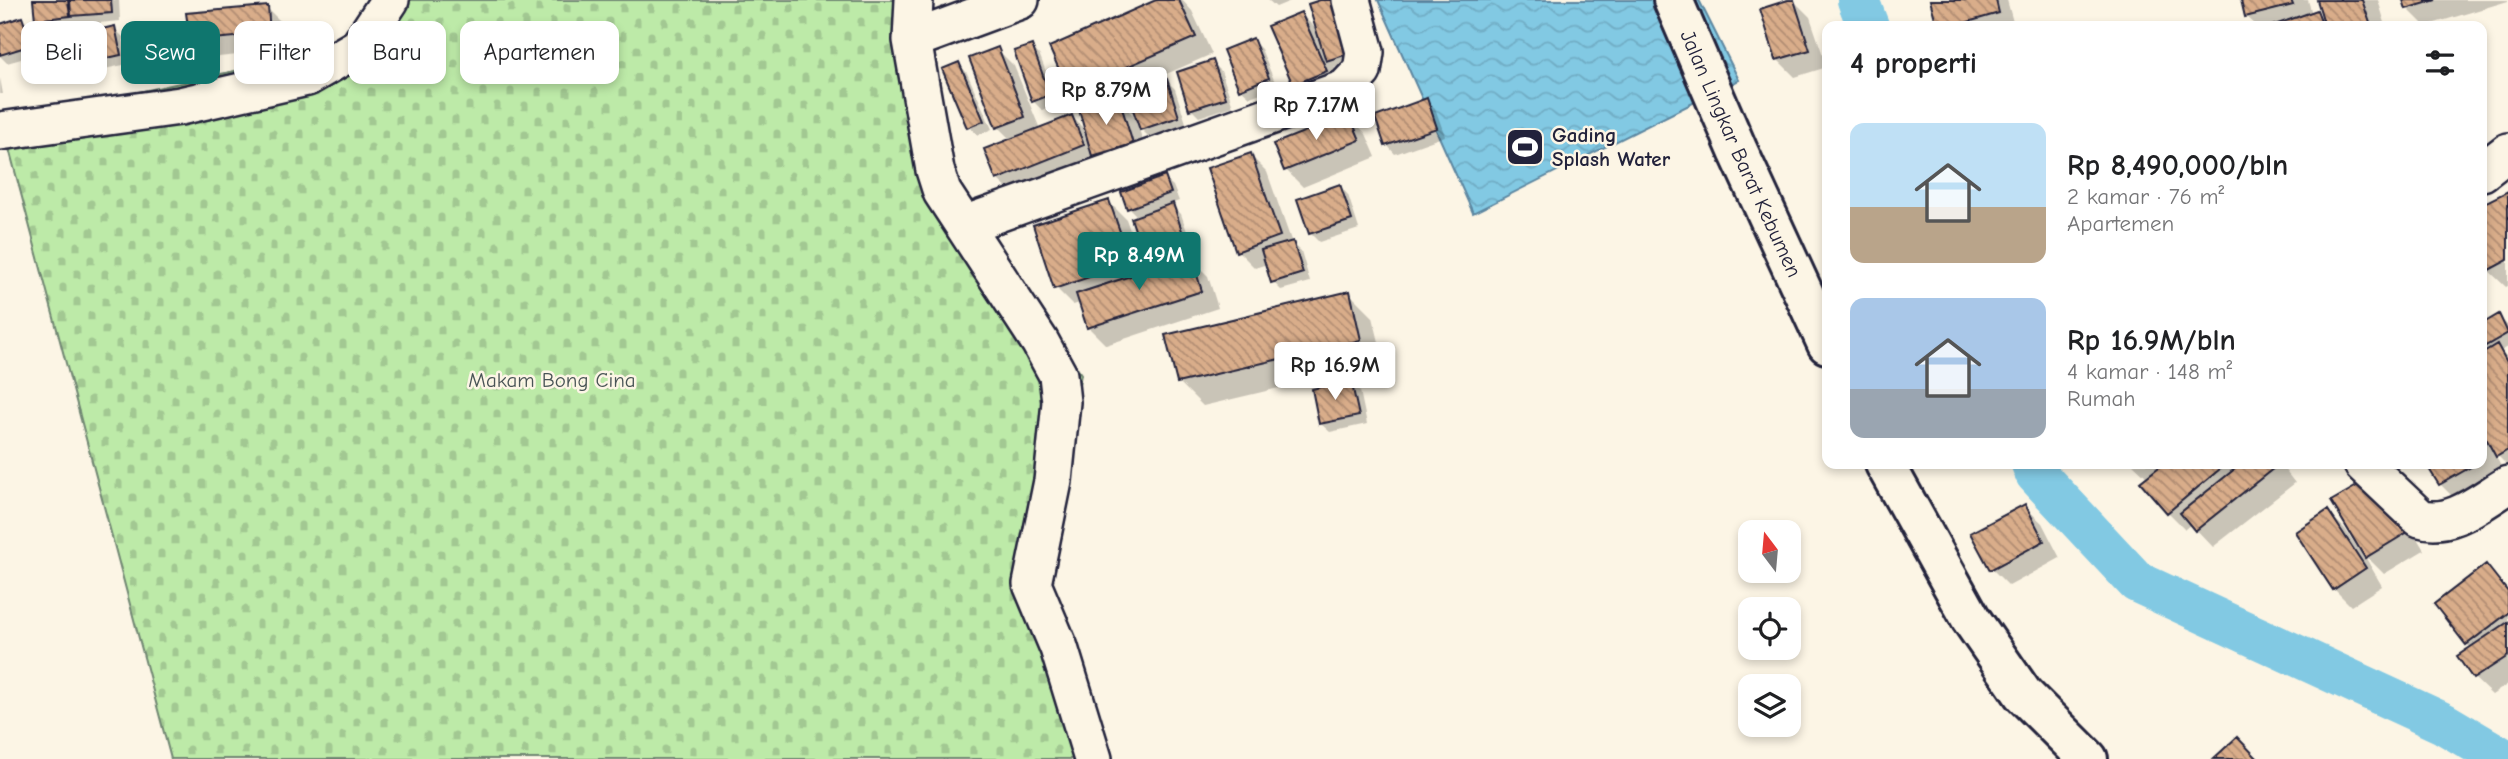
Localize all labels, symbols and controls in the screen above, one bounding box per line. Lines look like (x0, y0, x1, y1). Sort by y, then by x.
chip: Beli (21, 21, 107, 84)
chip: Sewa (121, 21, 220, 84)
chip: Filter (234, 21, 334, 84)
chip: Baru (348, 21, 446, 84)
chip: Apartemen (460, 21, 619, 84)
street label: Jalan Lingkar Barat Kebumen (1675, 26, 1807, 281)
icon: filters (2421, 44, 2459, 82)
text: 4 properti (1850, 46, 1977, 81)
pin: Rp 8.79M (1034, 68, 1178, 127)
text: Rp 8.79M (1061, 76, 1151, 103)
pin: Rp 7.17M (1244, 82, 1388, 142)
text: Rp 7.17M (1273, 91, 1359, 118)
place label: Gading Splash Water (1552, 123, 1671, 171)
sports icon: Gading Splash Water (1504, 126, 1546, 168)
text: Rp 8,490,000/bln (2067, 148, 2288, 183)
icon: home (1906, 151, 1990, 235)
text: 2 kamar · 76 m² (2067, 183, 2224, 210)
text: Apartemen (2067, 210, 2174, 237)
pin: Rp 8.49M (1067, 232, 1211, 292)
text: Rp 8.49M (1094, 241, 1184, 268)
text: Rp 16.9M/bln (2067, 323, 2236, 358)
icon: home (1906, 326, 1990, 410)
pin: Rp 16.9M (1263, 342, 1407, 402)
text: Rp 16.9M (1290, 351, 1380, 378)
text: 4 kamar · 148 m² (2067, 358, 2232, 385)
park label: Makam Bong Cina (468, 368, 636, 392)
text: Rumah (2067, 385, 2136, 412)
north arrow (1738, 520, 1801, 583)
map controls (1738, 520, 1801, 737)
button: locate (1738, 597, 1801, 660)
button: layers (1738, 674, 1801, 737)

